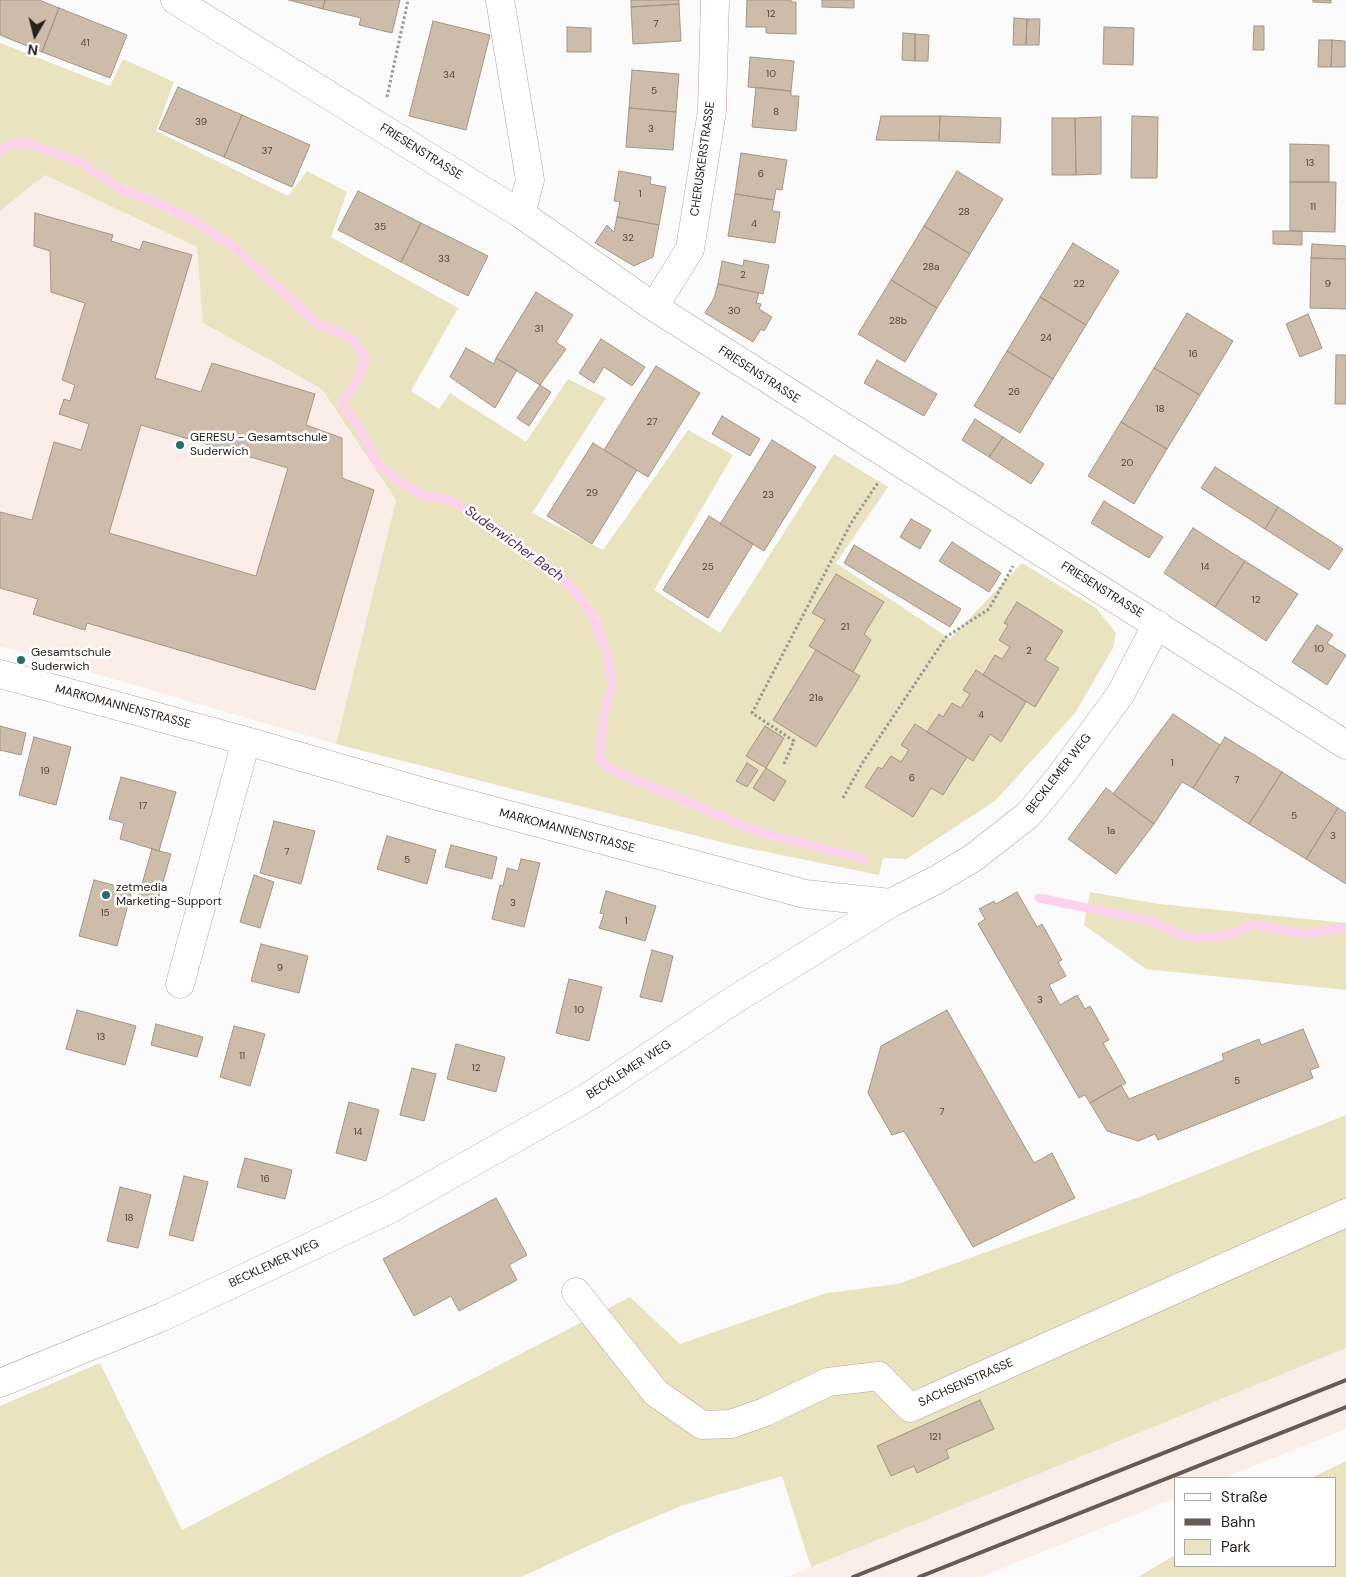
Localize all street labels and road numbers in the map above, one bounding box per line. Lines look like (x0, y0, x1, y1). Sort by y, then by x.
street label: CHERUSKERSTRASSE (688, 101, 718, 217)
street label: FRIESENSTRASSE (377, 121, 465, 183)
street label: FRIESENSTRASSE (715, 343, 803, 407)
street label: FRIESENSTRASSE (1058, 559, 1146, 621)
street label: MARKOMANNENSTRASSE (54, 682, 192, 732)
street label: BECKLEMER WEG (1023, 731, 1095, 817)
street label: MARKOMANNENSTRASSE (498, 806, 636, 856)
street label: BECKLEMER WEG (584, 1037, 674, 1103)
street label: BECKLEMER WEG (227, 1237, 321, 1291)
street label: SACHSENSTRASSE (916, 1356, 1016, 1410)

